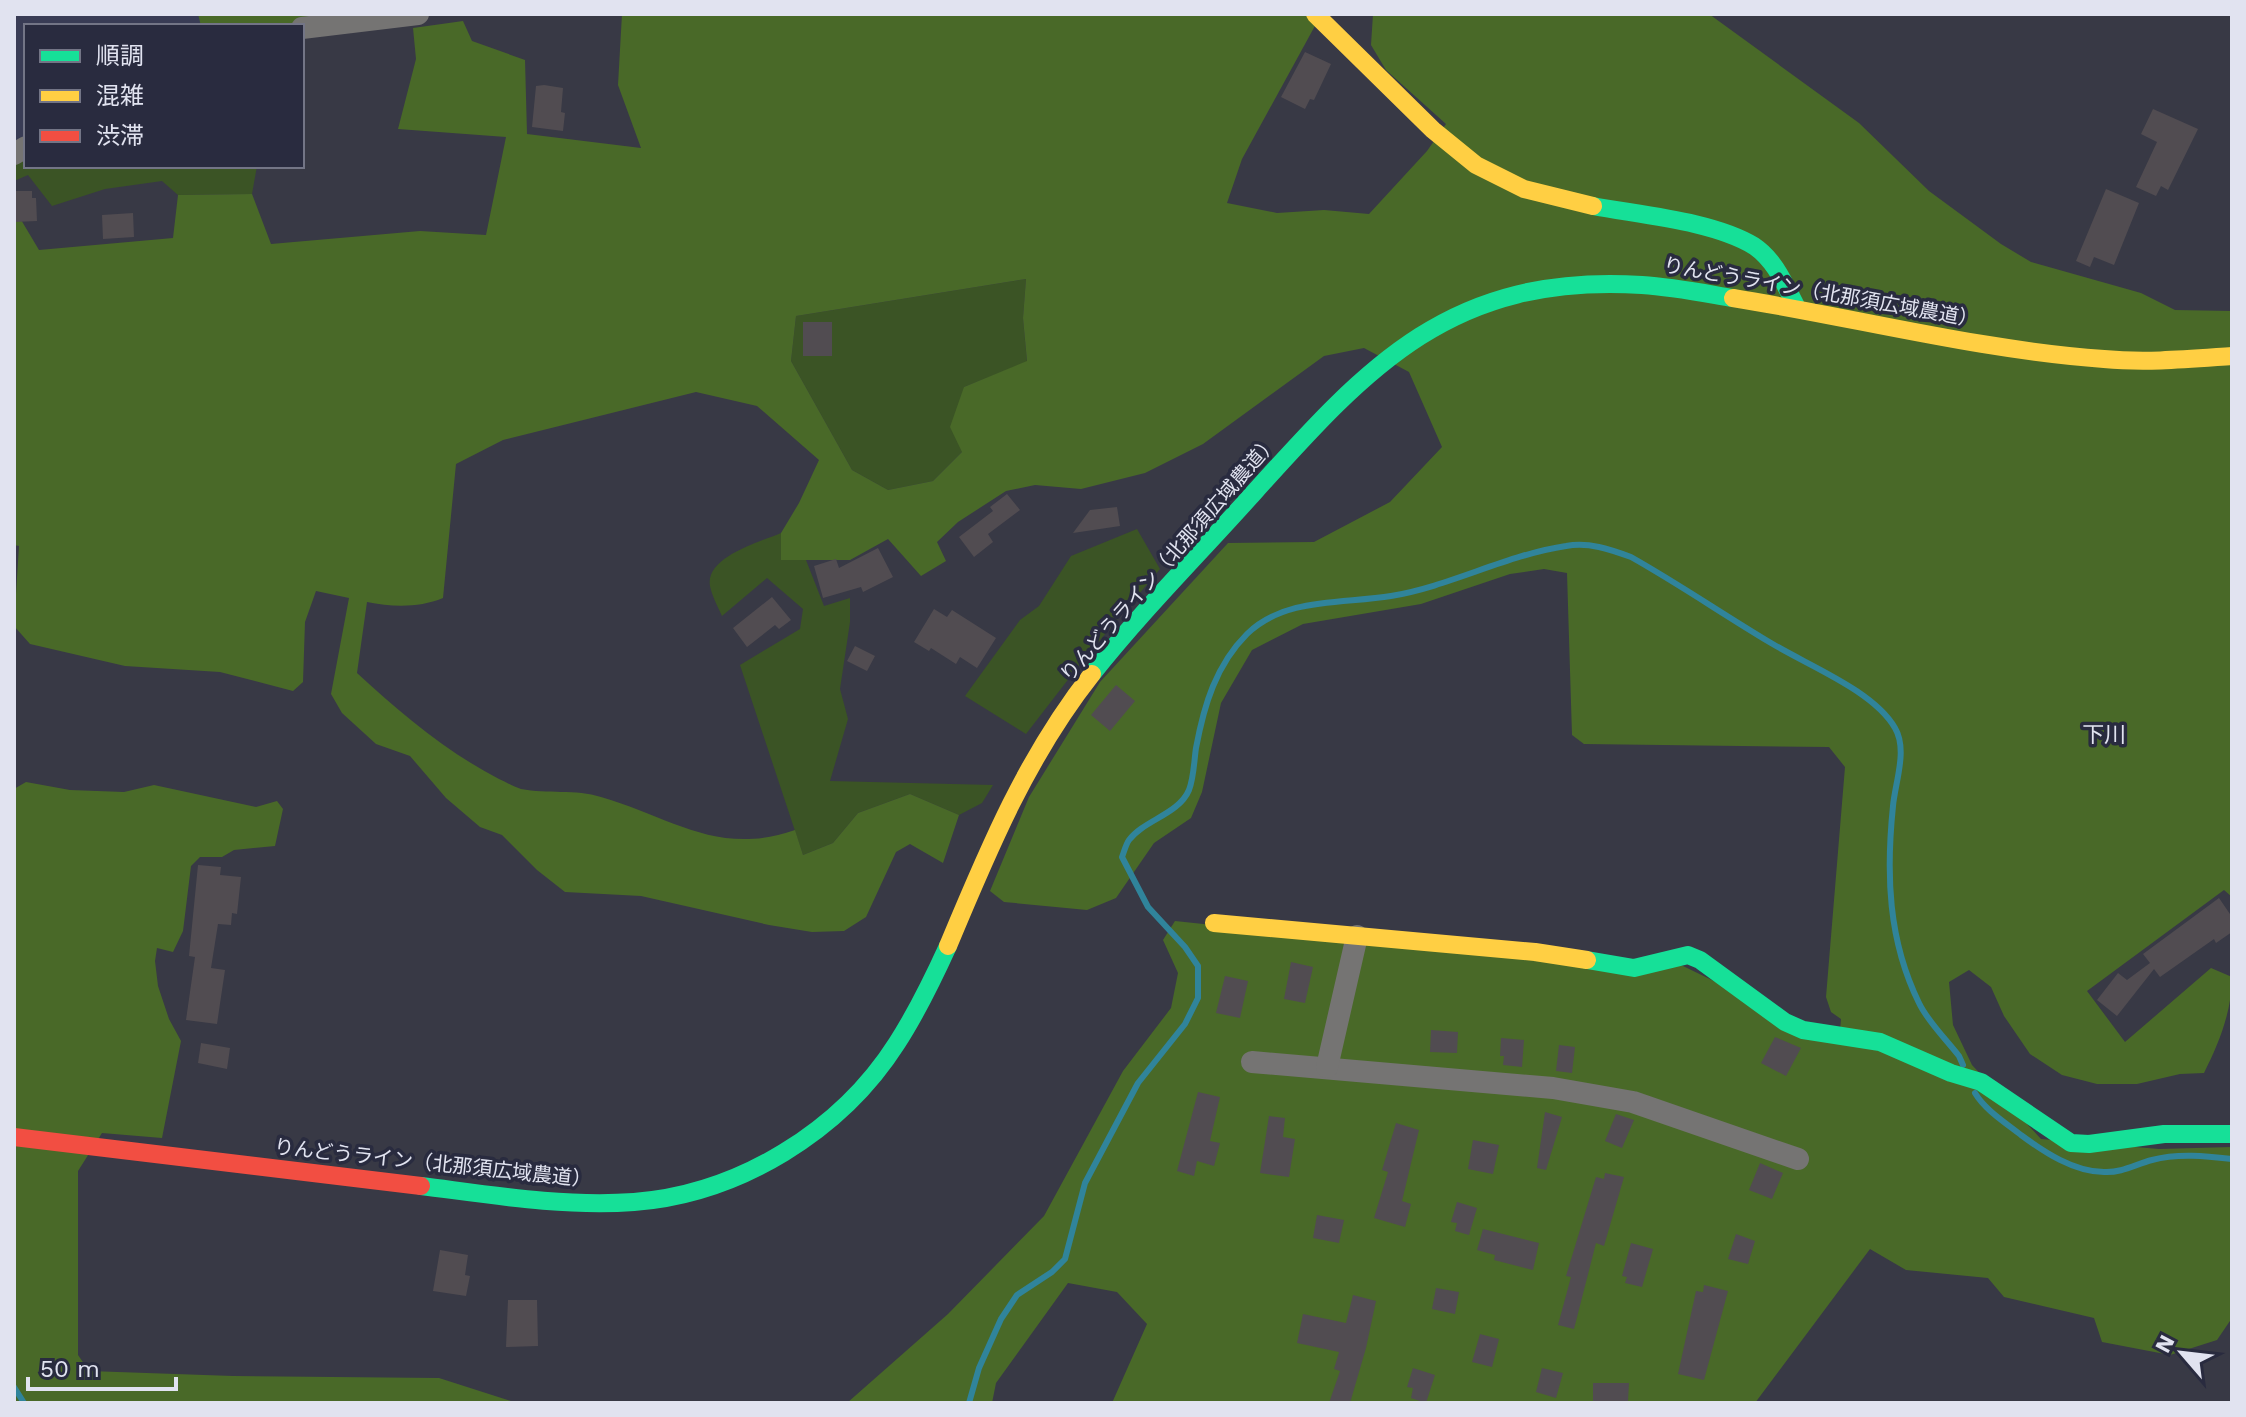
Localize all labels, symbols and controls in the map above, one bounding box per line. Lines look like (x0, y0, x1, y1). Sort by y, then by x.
legend (24, 24, 304, 168)
text: 順調 (96, 42, 144, 70)
text: 混雑 (96, 82, 144, 110)
text: 渋滞 (96, 122, 144, 150)
street label: りんどうライン（北那須広域農道） (1662, 252, 1980, 332)
street label: りんどうライン（北那須広域農道） (1055, 430, 1283, 686)
district label: 下川 (2082, 722, 2126, 747)
street label: りんどうライン（北那須広域農道） (273, 1134, 593, 1192)
north arrow (2142, 1313, 2222, 1393)
text: N (2150, 1331, 2180, 1357)
scale bar (28, 1341, 176, 1391)
text: 50 m (40, 1355, 100, 1383)

